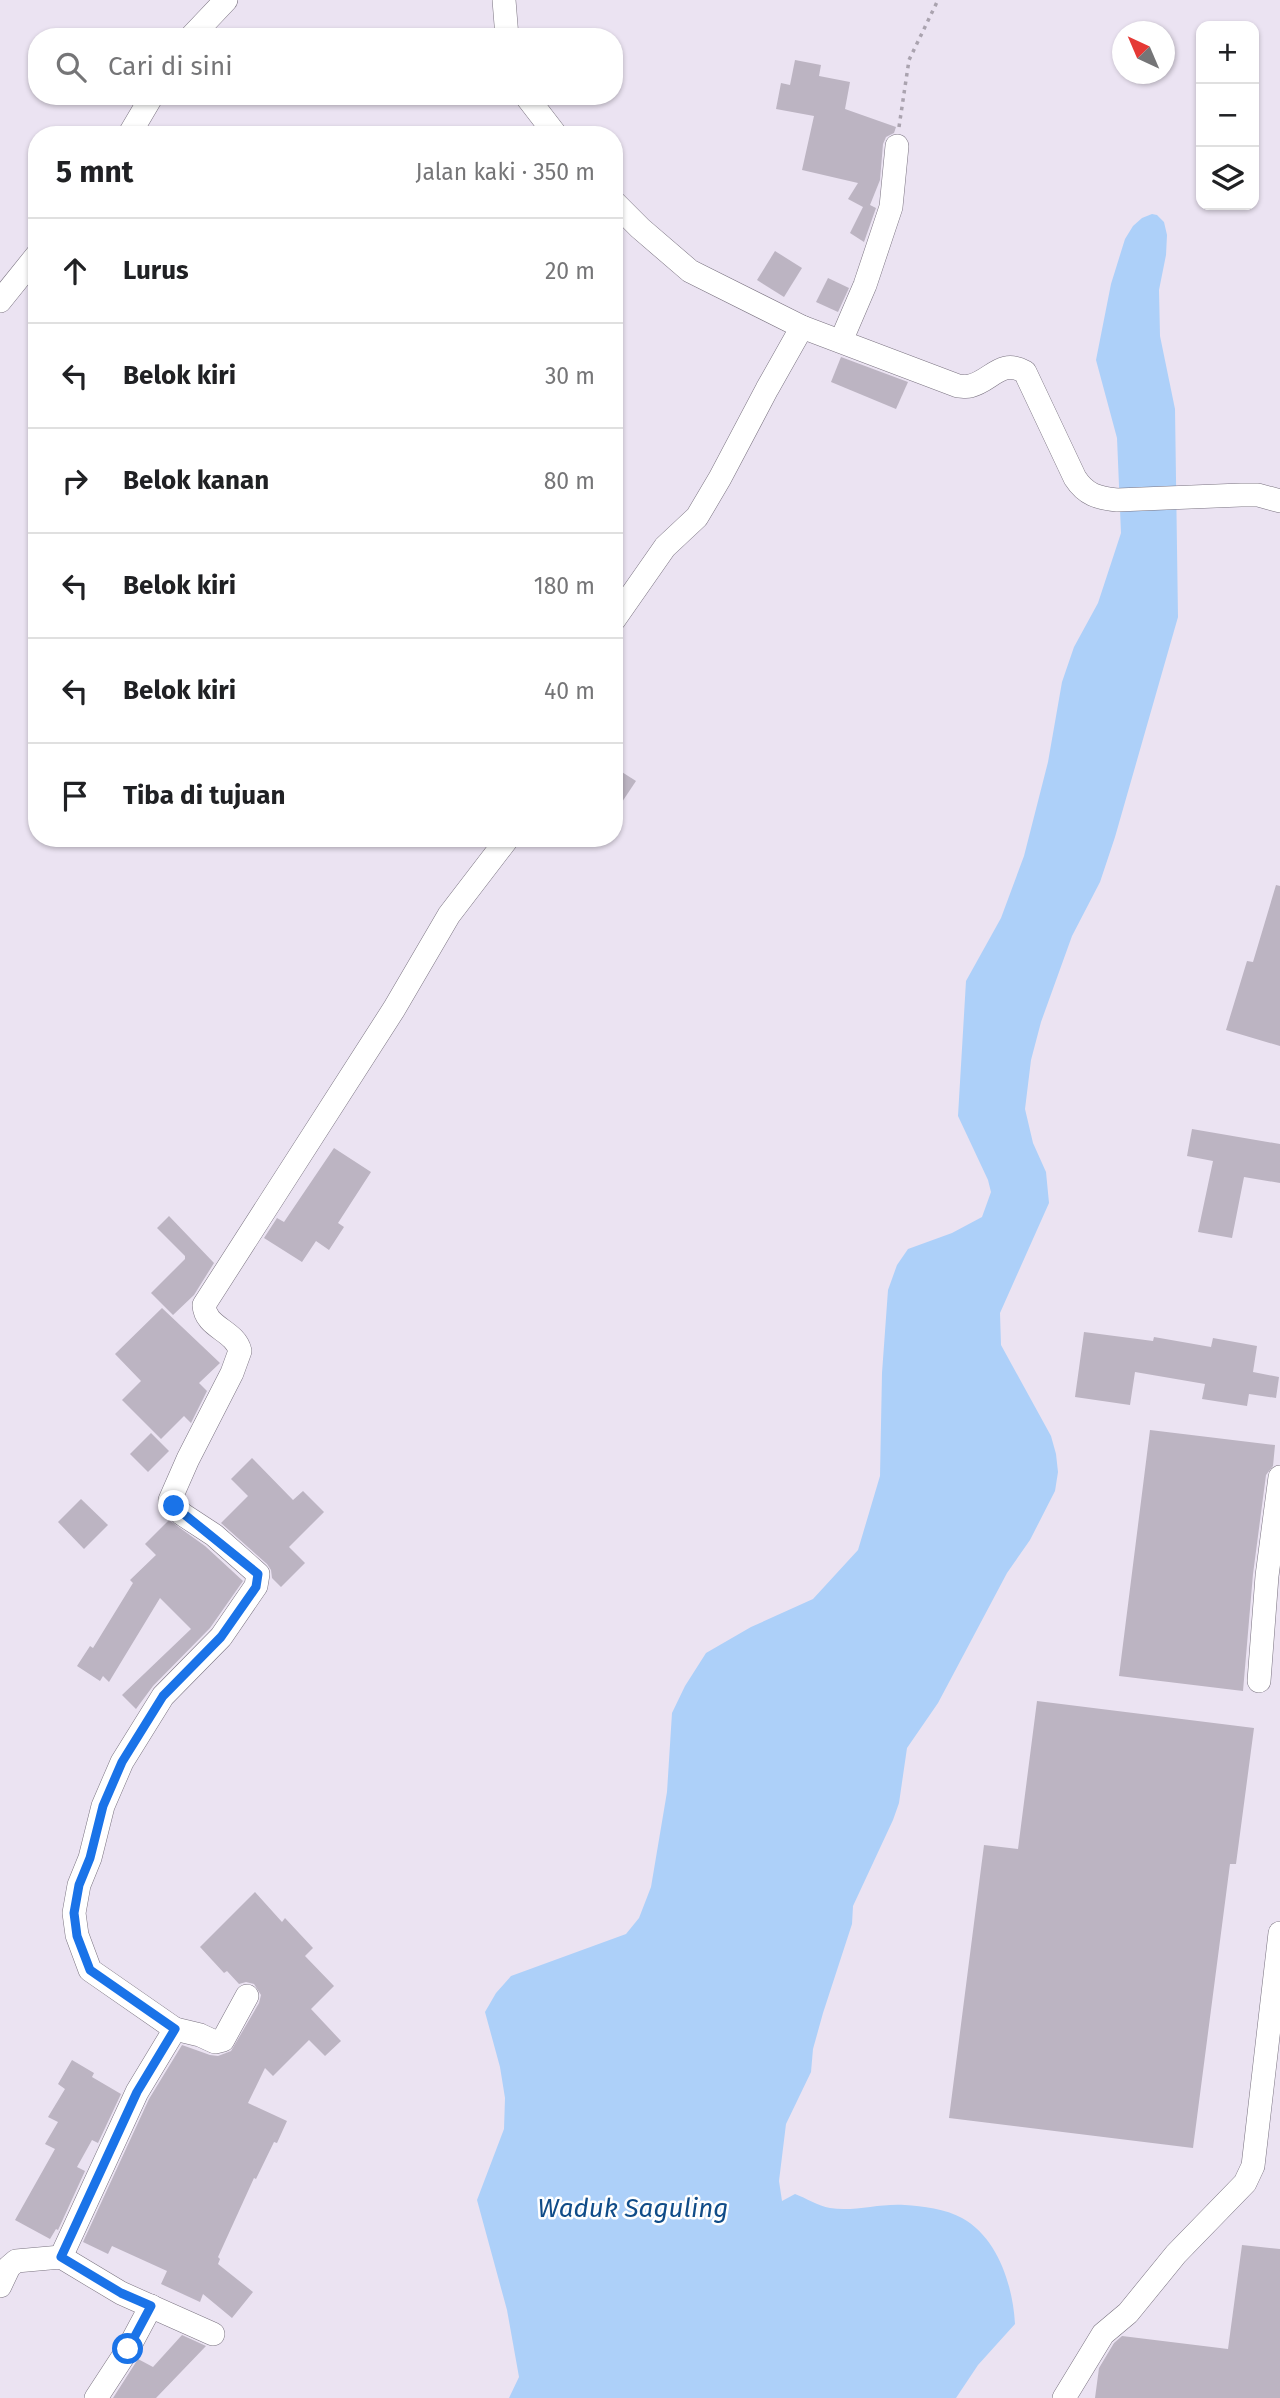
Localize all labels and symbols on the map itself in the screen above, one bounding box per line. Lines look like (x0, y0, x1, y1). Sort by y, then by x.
north arrow (1112, 21, 1175, 84)
route end (158, 1490, 189, 1521)
water label: Waduk Saguling (538, 2193, 728, 2224)
route start (112, 2333, 143, 2364)

